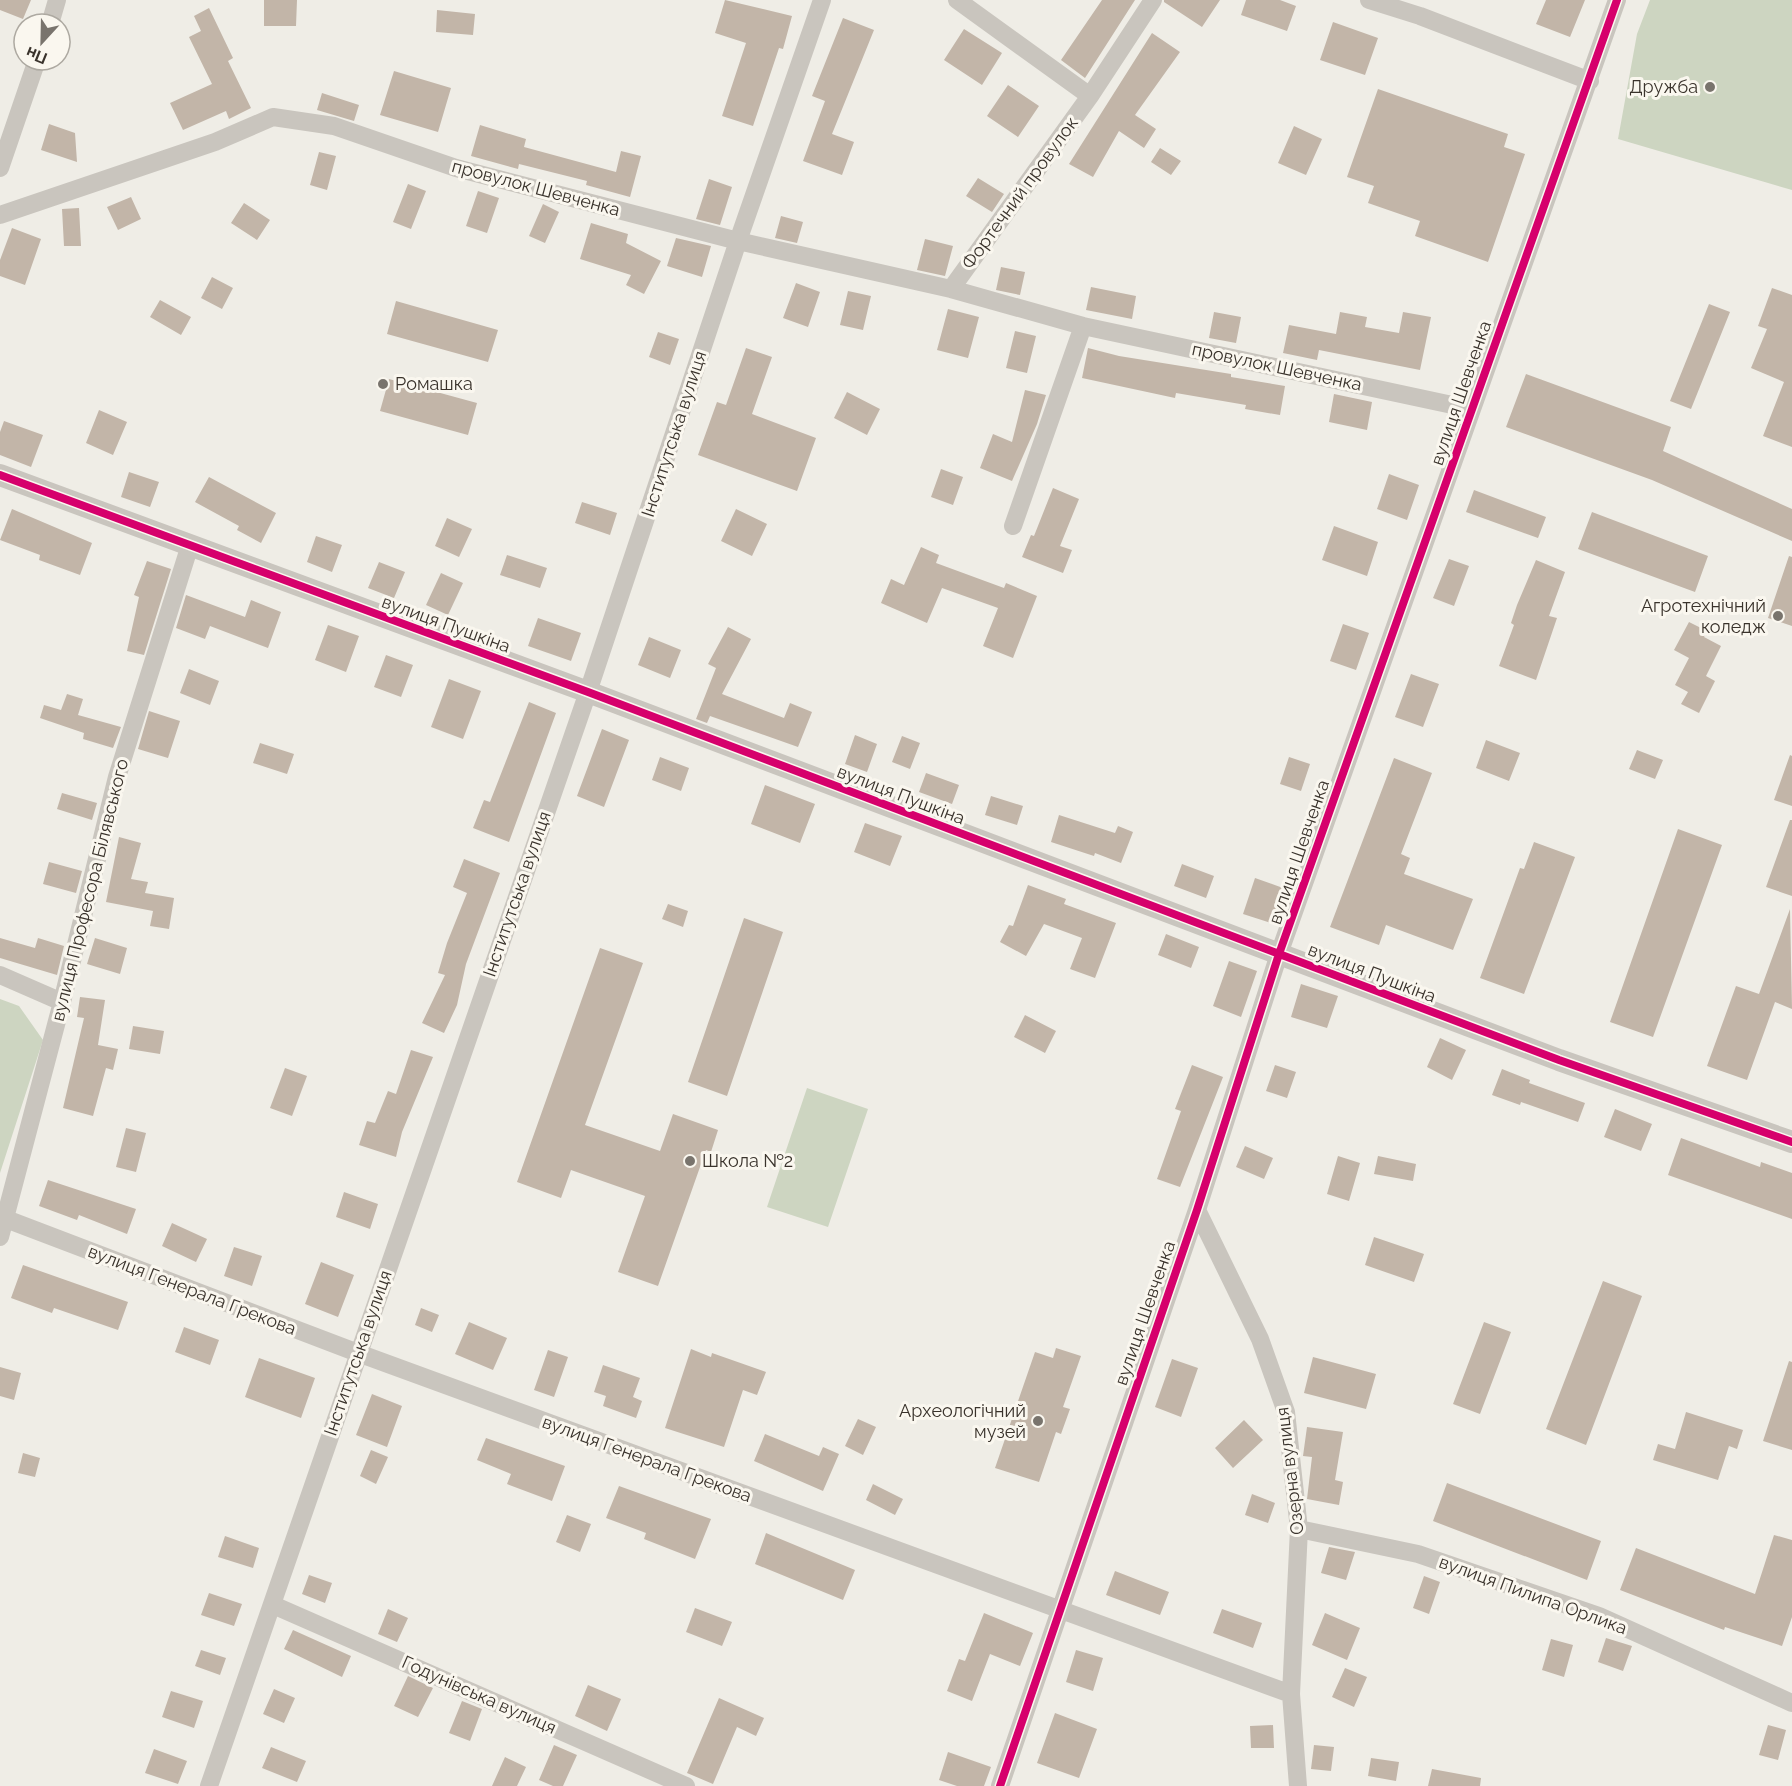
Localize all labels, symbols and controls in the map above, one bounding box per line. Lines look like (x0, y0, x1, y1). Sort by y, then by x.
north arrow (12, 12, 72, 72)
text: Пн (23, 43, 50, 68)
place label: Дружба (1629, 76, 1698, 97)
marker: Дружба (1703, 80, 1717, 94)
street label: Фортечний провулок (957, 112, 1082, 273)
street label: провулок Шевченка (450, 155, 622, 220)
street label: вулиця Шевченка (1426, 318, 1495, 468)
street label: провулок Шевченка (1190, 338, 1364, 395)
street label: Інститутська вулиця (637, 348, 710, 520)
place label: Ромашка (395, 373, 473, 394)
marker: Ромашка (376, 377, 390, 391)
street label: вулиця Пушкіна (379, 591, 513, 657)
place label: Агротехнічний коледж (1641, 595, 1766, 637)
marker: Агротехнічний коледж (1771, 609, 1785, 623)
street label: вулиця Професора Білявського (47, 756, 132, 1023)
street label: вулиця Пушкіна (834, 761, 968, 829)
street label: вулиця Шевченка (1264, 777, 1333, 927)
street label: Інститутська вулиця (478, 808, 555, 979)
street label: вулиця Пушкіна (1305, 939, 1439, 1007)
place label: Школа №2 (702, 1150, 793, 1171)
marker: Школа №2 (683, 1154, 697, 1168)
street label: вулиця Шевченка (1110, 1238, 1179, 1388)
street label: вулиця Генерала Грекова (85, 1240, 299, 1339)
street label: Інститутська вулиця (319, 1267, 396, 1438)
place label: Археологічний музей (899, 1400, 1026, 1442)
street label: Озерна вулиця (1271, 1406, 1308, 1536)
street label: вулиця Генерала Грекова (540, 1411, 755, 1506)
marker: Археологічний музей (1031, 1414, 1045, 1428)
street label: вулиця Пилипа Орлика (1436, 1551, 1630, 1638)
street label: Годунівська вулиця (399, 1651, 560, 1738)

